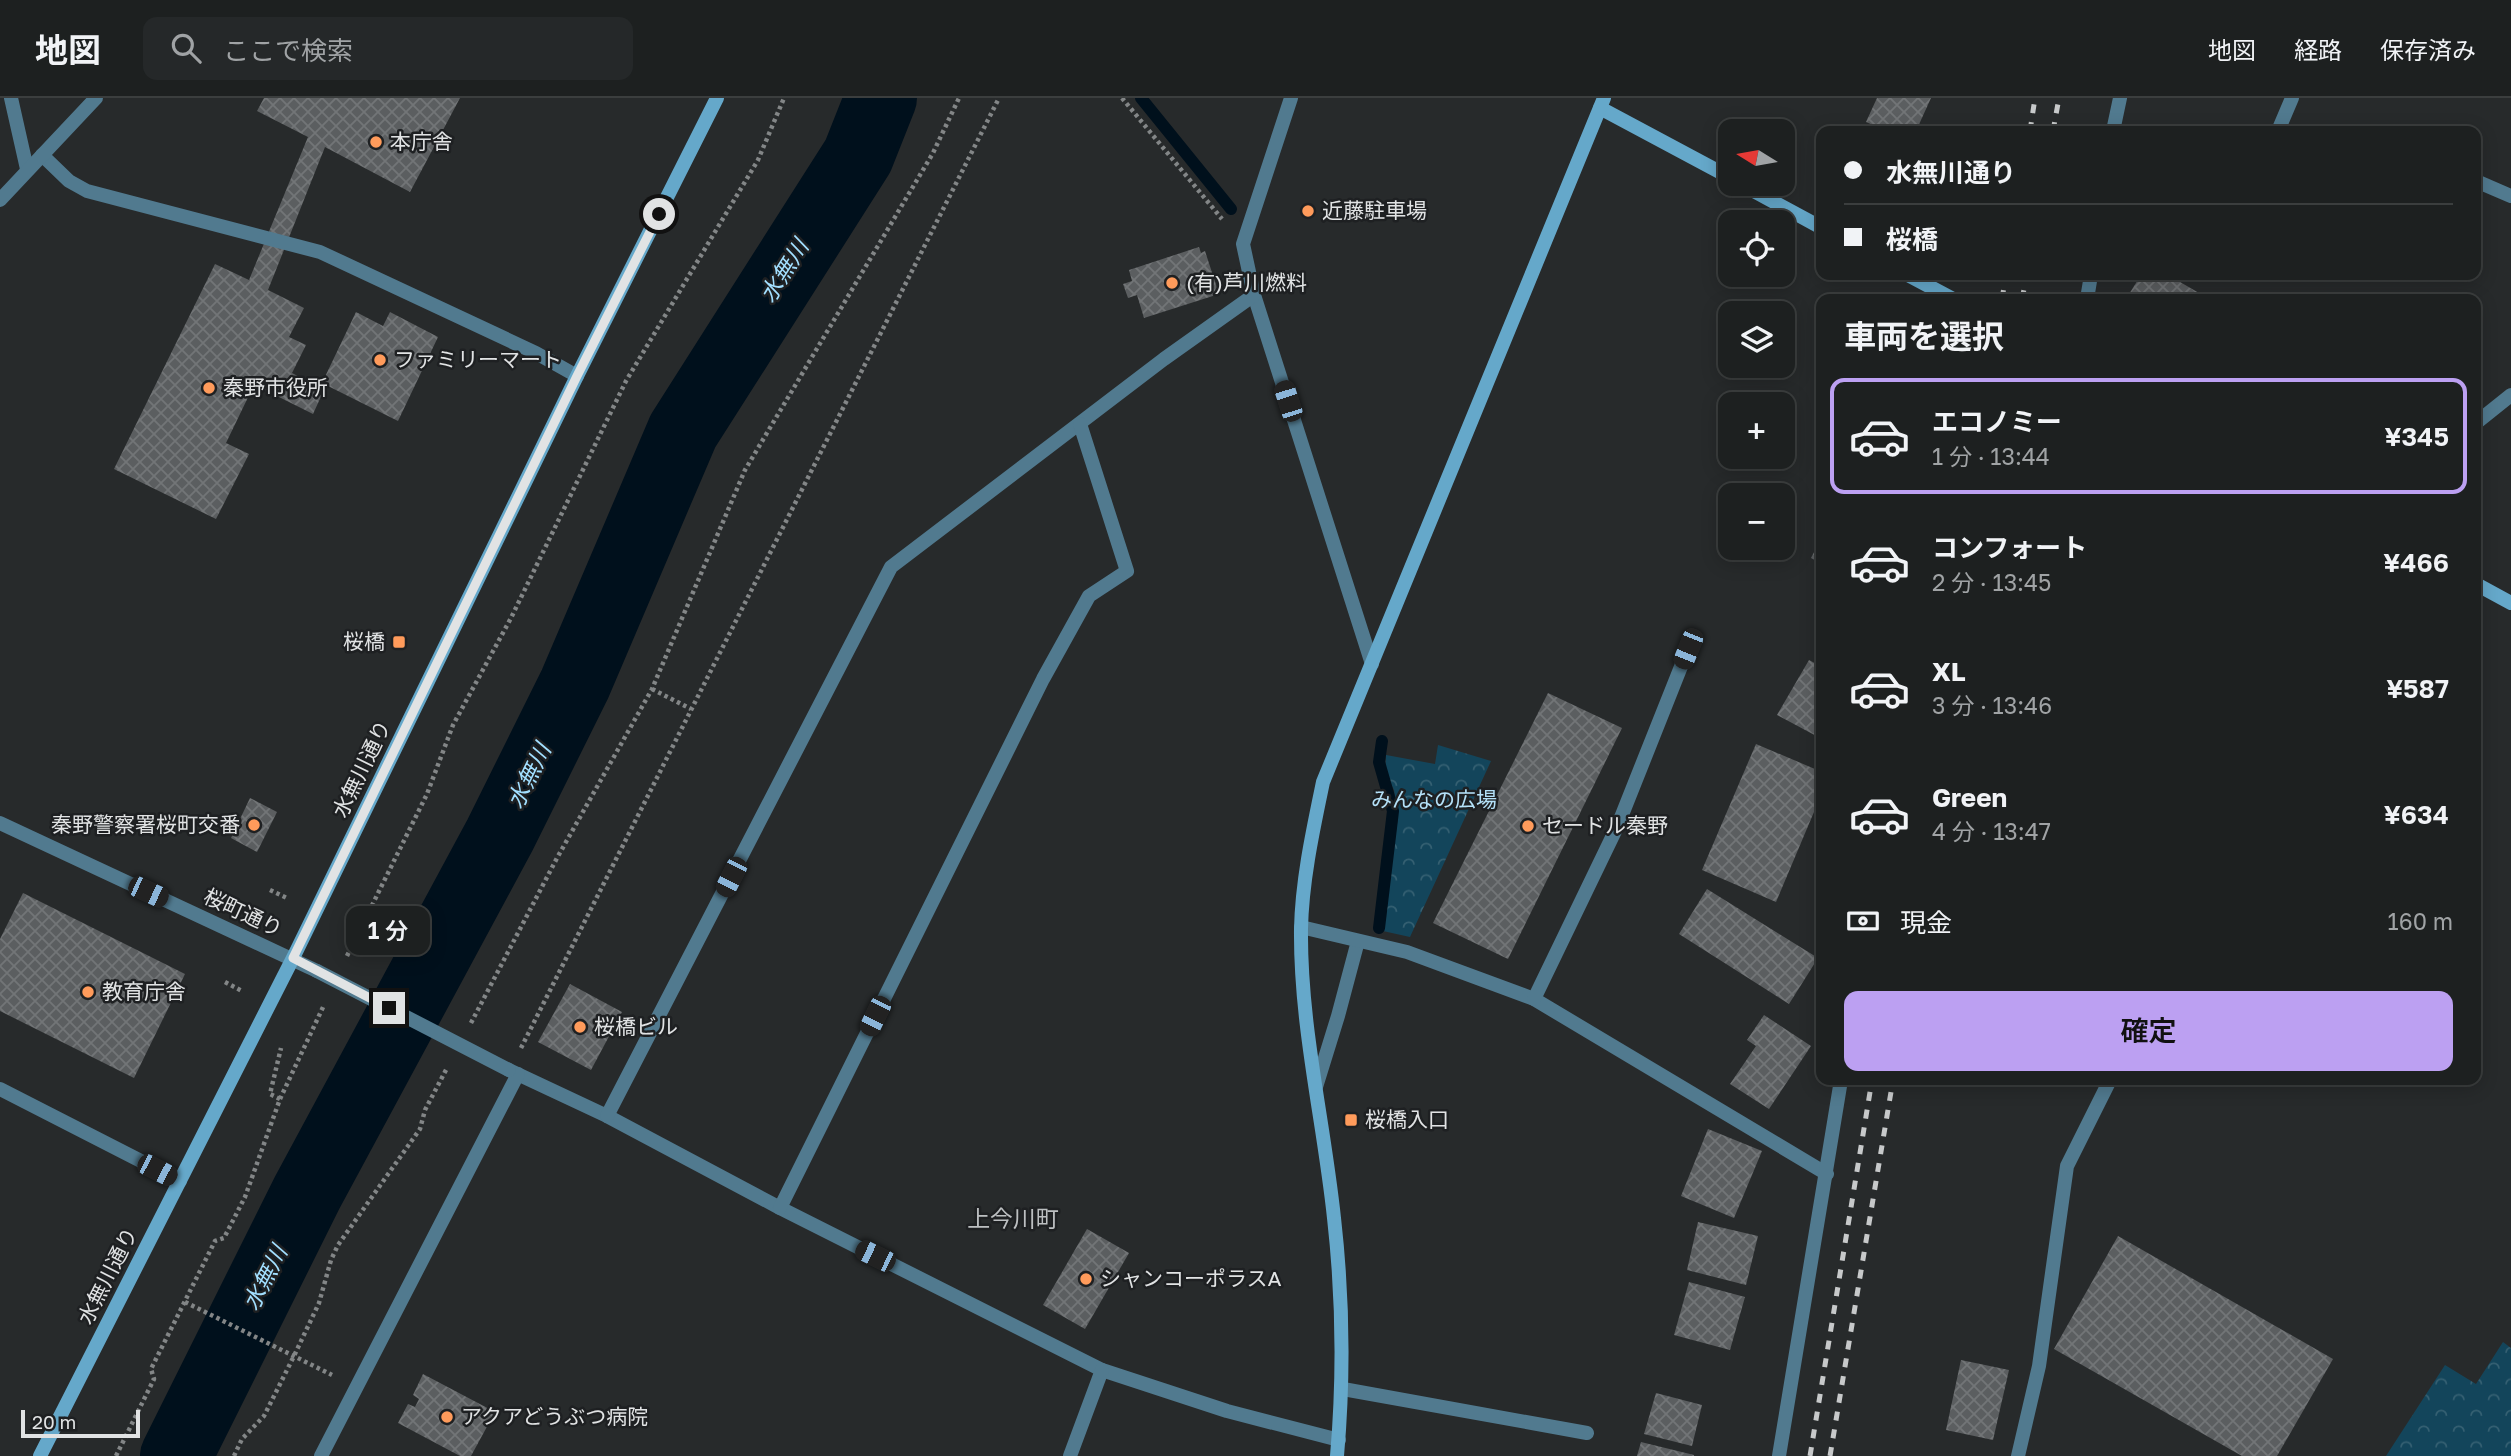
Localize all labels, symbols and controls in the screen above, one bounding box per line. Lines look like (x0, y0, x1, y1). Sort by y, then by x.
search box (143, 17, 633, 80)
icon: search (167, 29, 205, 67)
text: 地図 (35, 30, 101, 69)
text: ここで検索 (223, 35, 353, 66)
text: 地図 (2208, 35, 2256, 64)
text: 経路 (2294, 35, 2342, 64)
text: 保存済み (2380, 35, 2476, 64)
north arrow (1718, 119, 1796, 196)
map controls (1718, 119, 1795, 560)
place label: 本庁舎 (390, 128, 453, 154)
marker: 本庁舎 (368, 134, 384, 150)
text: 水無川通り (1886, 157, 2016, 188)
place label: 近藤駐車場 (1322, 197, 1427, 223)
route start (643, 198, 675, 230)
marker: 近藤駐車場 (1300, 203, 1316, 219)
button: locate (1718, 210, 1795, 287)
text: 桜橋 (1886, 224, 1938, 255)
water label: 水無川 (753, 231, 815, 307)
place label: (有)芦川燃料 (1186, 269, 1307, 295)
marker: (有)芦川燃料 (1164, 275, 1180, 291)
button: layers (1718, 301, 1795, 378)
text: 車両を選択 (1844, 317, 2004, 355)
place label: ファミリーマート (394, 346, 562, 372)
marker: ファミリーマート (372, 352, 388, 368)
place label: 秦野市役所 (223, 374, 328, 400)
car (1272, 378, 1305, 424)
marker: 秦野市役所 (201, 380, 217, 396)
button: + (1718, 392, 1795, 469)
icon: car (1848, 405, 1911, 468)
text: エコノミー (1932, 406, 2062, 437)
text: ¥345 (2384, 421, 2449, 452)
text: 1 分 · 13:44 (1932, 442, 2050, 470)
button: − (1718, 483, 1795, 560)
icon: car (1848, 531, 1911, 594)
text: コンフォート (1932, 532, 2087, 563)
text: ¥466 (2383, 547, 2449, 578)
text: 2 分 · 13:45 (1932, 568, 2051, 596)
car (1671, 626, 1706, 672)
place label: 桜橋 (343, 628, 385, 654)
marker: 桜橋 (391, 634, 407, 650)
text: XL (1932, 656, 1966, 687)
icon: car (1848, 657, 1911, 720)
text: ¥587 (2386, 673, 2449, 704)
text: 3 分 · 13:46 (1932, 691, 2052, 719)
street label: 水無川通り (326, 716, 396, 821)
water label: 水無川 (500, 736, 557, 813)
text: Green (1932, 782, 2007, 813)
icon: car (1848, 783, 1911, 846)
park label: みんなの広場 (1371, 786, 1497, 812)
text: ¥634 (2384, 799, 2449, 830)
place label: 秦野警察署桜町交番 (51, 811, 240, 837)
place label: セードル秦野 (1542, 812, 1668, 838)
marker: 秦野警察署桜町交番 (246, 817, 262, 833)
text: 4 分 · 13:47 (1932, 817, 2051, 845)
marker: セードル秦野 (1520, 818, 1536, 834)
car (713, 854, 750, 900)
car (125, 874, 172, 910)
street label: 桜町通り (200, 883, 287, 942)
icon: cash (1844, 902, 1882, 940)
callout: 1 分 (347, 906, 431, 956)
text: 現金 (1900, 907, 1952, 938)
text: 160 m (2388, 907, 2453, 935)
text: 1 分 (368, 916, 408, 944)
place label: 教育庁舎 (102, 978, 186, 1004)
marker: 教育庁舎 (80, 984, 96, 1000)
button: 確定 (1844, 991, 2453, 1071)
route end (373, 992, 405, 1024)
car (857, 993, 894, 1039)
place label: 桜橋ビル (594, 1013, 678, 1039)
marker: 桜橋ビル (572, 1019, 588, 1035)
place label: 桜橋入口 (1365, 1106, 1449, 1132)
marker: 桜橋入口 (1343, 1112, 1359, 1128)
car (134, 1151, 181, 1189)
district label: 上今川町 (967, 1204, 1059, 1232)
street label: 水無川通り (72, 1223, 143, 1328)
car (852, 1237, 899, 1275)
water label: 水無川 (236, 1238, 294, 1315)
place label: シャンコーポラスA (1100, 1265, 1282, 1291)
marker: シャンコーポラスA (1078, 1271, 1094, 1287)
place label: アクアどうぶつ病院 (461, 1403, 648, 1429)
scale bar (21, 1407, 140, 1439)
marker: アクアどうぶつ病院 (439, 1409, 455, 1425)
text: 20 m (32, 1410, 76, 1433)

